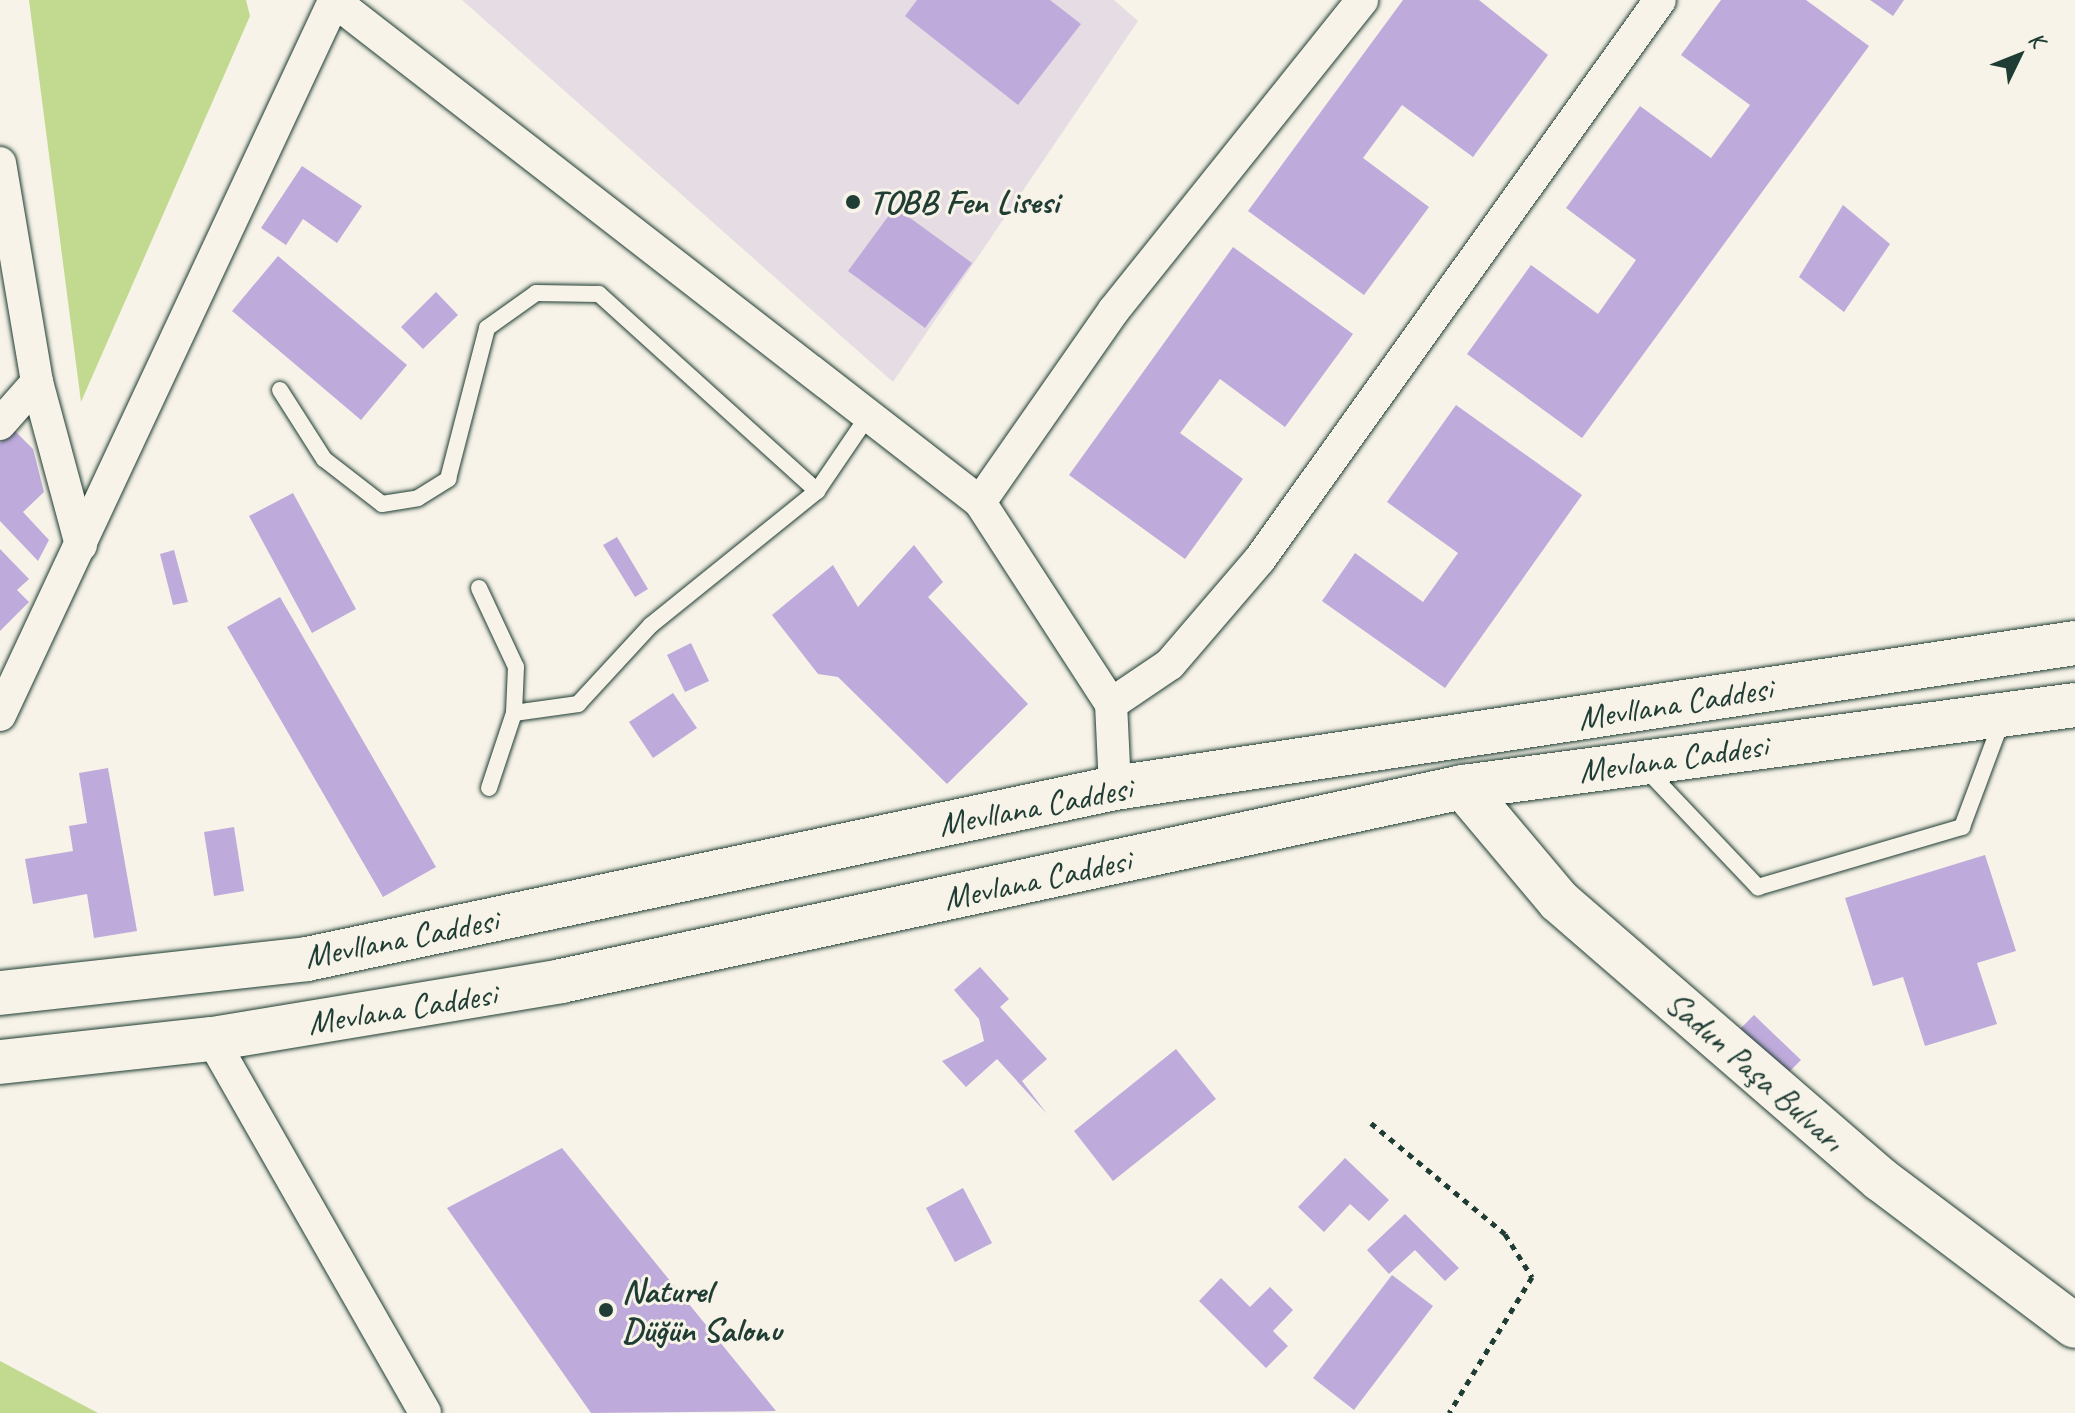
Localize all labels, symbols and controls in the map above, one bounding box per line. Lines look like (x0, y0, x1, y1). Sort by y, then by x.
north arrow (1979, 16, 2059, 96)
text: K (2022, 26, 2051, 53)
place label: TOBB Fen Lisesi (869, 182, 1059, 222)
marker: TOBB Fen Lisesi (844, 193, 862, 211)
street label: Mevllana Caddesi (1575, 668, 1775, 738)
street label: Mevlana Caddesi (1576, 725, 1770, 791)
street label: Mevllana Caddesi (935, 767, 1135, 845)
street label: Mevlana Caddesi (940, 839, 1134, 919)
street label: Mevllana Caddesi (301, 899, 501, 977)
street label: Mevlana Caddesi (305, 973, 499, 1043)
street label: Sadun Paşa Bulvarı (1657, 982, 1853, 1160)
place label: Naturel Düğün Salonu (622, 1270, 781, 1350)
marker: Naturel Düğün Salonu (597, 1301, 615, 1319)

